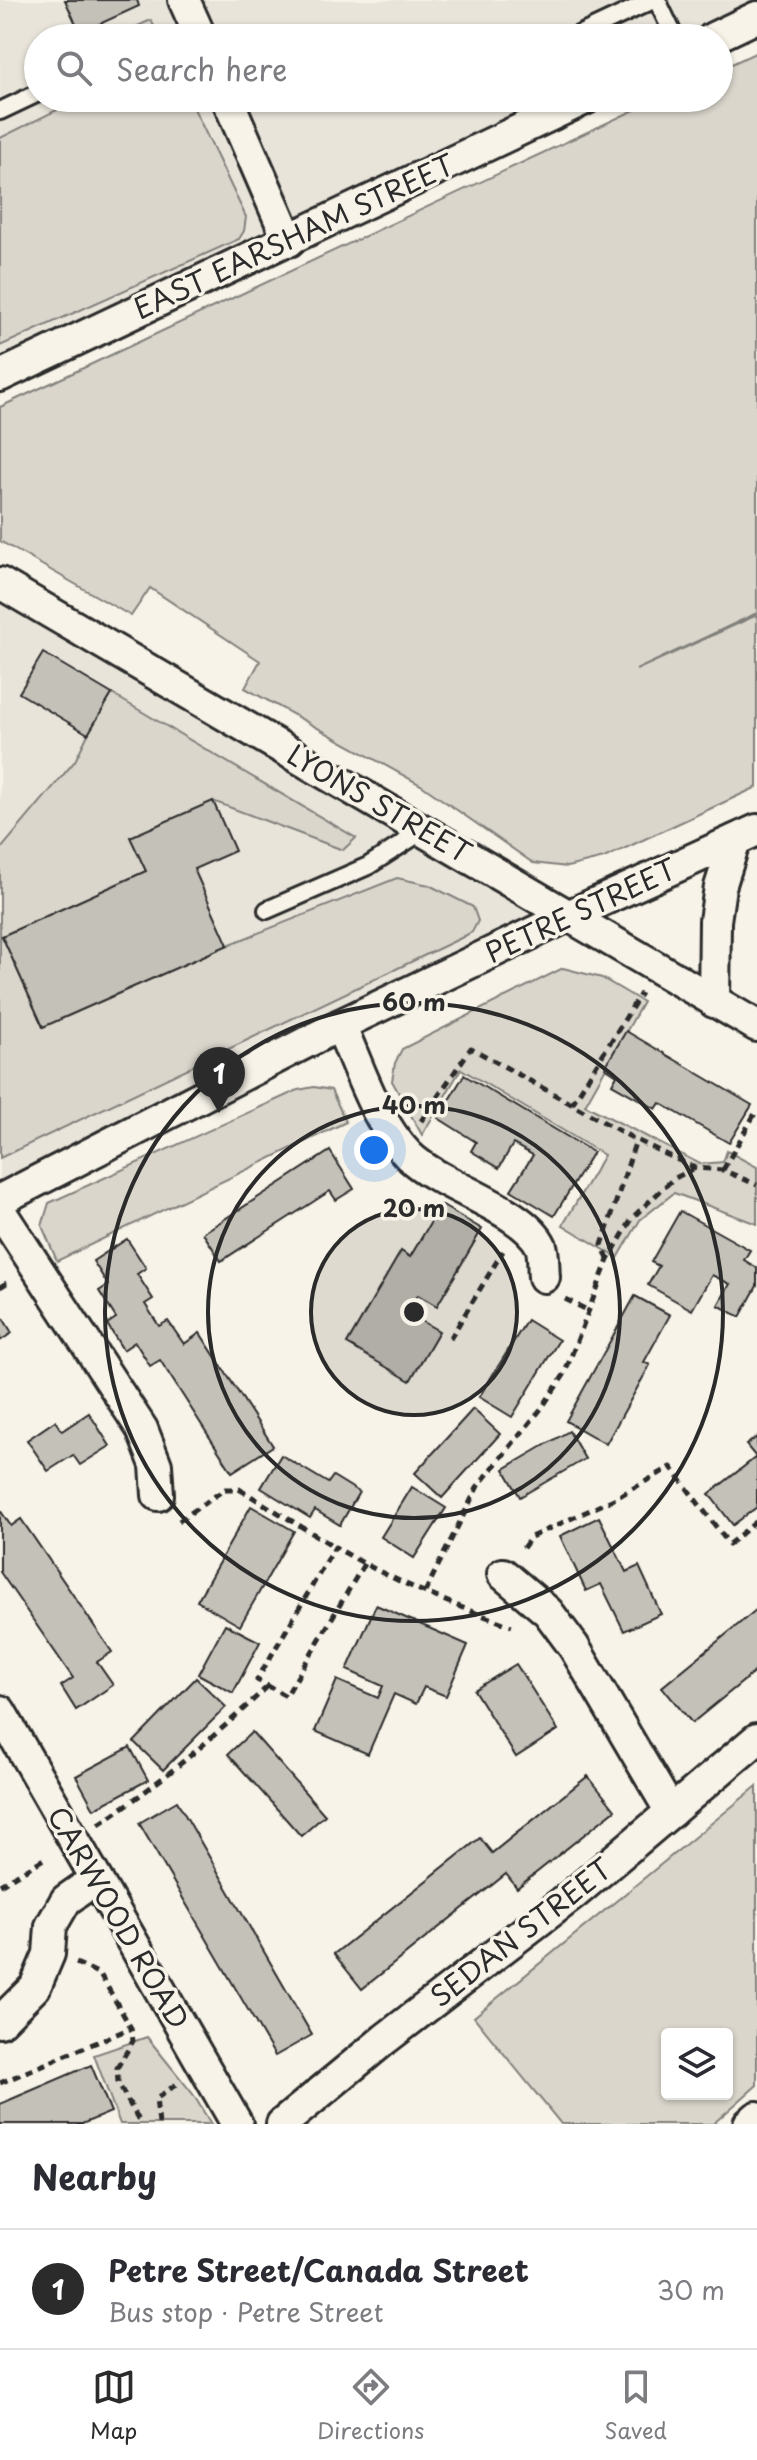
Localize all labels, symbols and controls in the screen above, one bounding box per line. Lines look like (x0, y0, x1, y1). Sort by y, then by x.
search box (24, 24, 733, 112)
icon: search (52, 46, 96, 90)
text: Search here (116, 46, 288, 91)
street label: EAST EARSHAM STREET (126, 142, 462, 329)
street label: LYONS STREET (280, 733, 481, 873)
street label: PETRE STREET (478, 846, 684, 973)
text: 60 m (382, 983, 446, 1019)
pin: 1 (193, 1047, 245, 1113)
text: 40 m (382, 1086, 446, 1122)
your location (354, 1130, 394, 1170)
text: 20 m (383, 1189, 445, 1225)
centre of rings (400, 1298, 428, 1326)
street label: CARWOOD ROAD (38, 1798, 201, 2037)
street label: SEDAN STREET (420, 1846, 621, 2017)
map controls (661, 2028, 733, 2100)
button: layers (661, 2028, 733, 2100)
text: Nearby (32, 2150, 157, 2202)
text: Petre Street/Canada Street (108, 2247, 529, 2292)
text: 1 (52, 2270, 64, 2309)
text: 30 m (657, 2270, 725, 2309)
text: Bus stop · Petre Street (108, 2292, 384, 2331)
tab: Map (90, 2365, 137, 2446)
tab: Directions (317, 2365, 424, 2446)
tab: Saved (604, 2365, 667, 2446)

